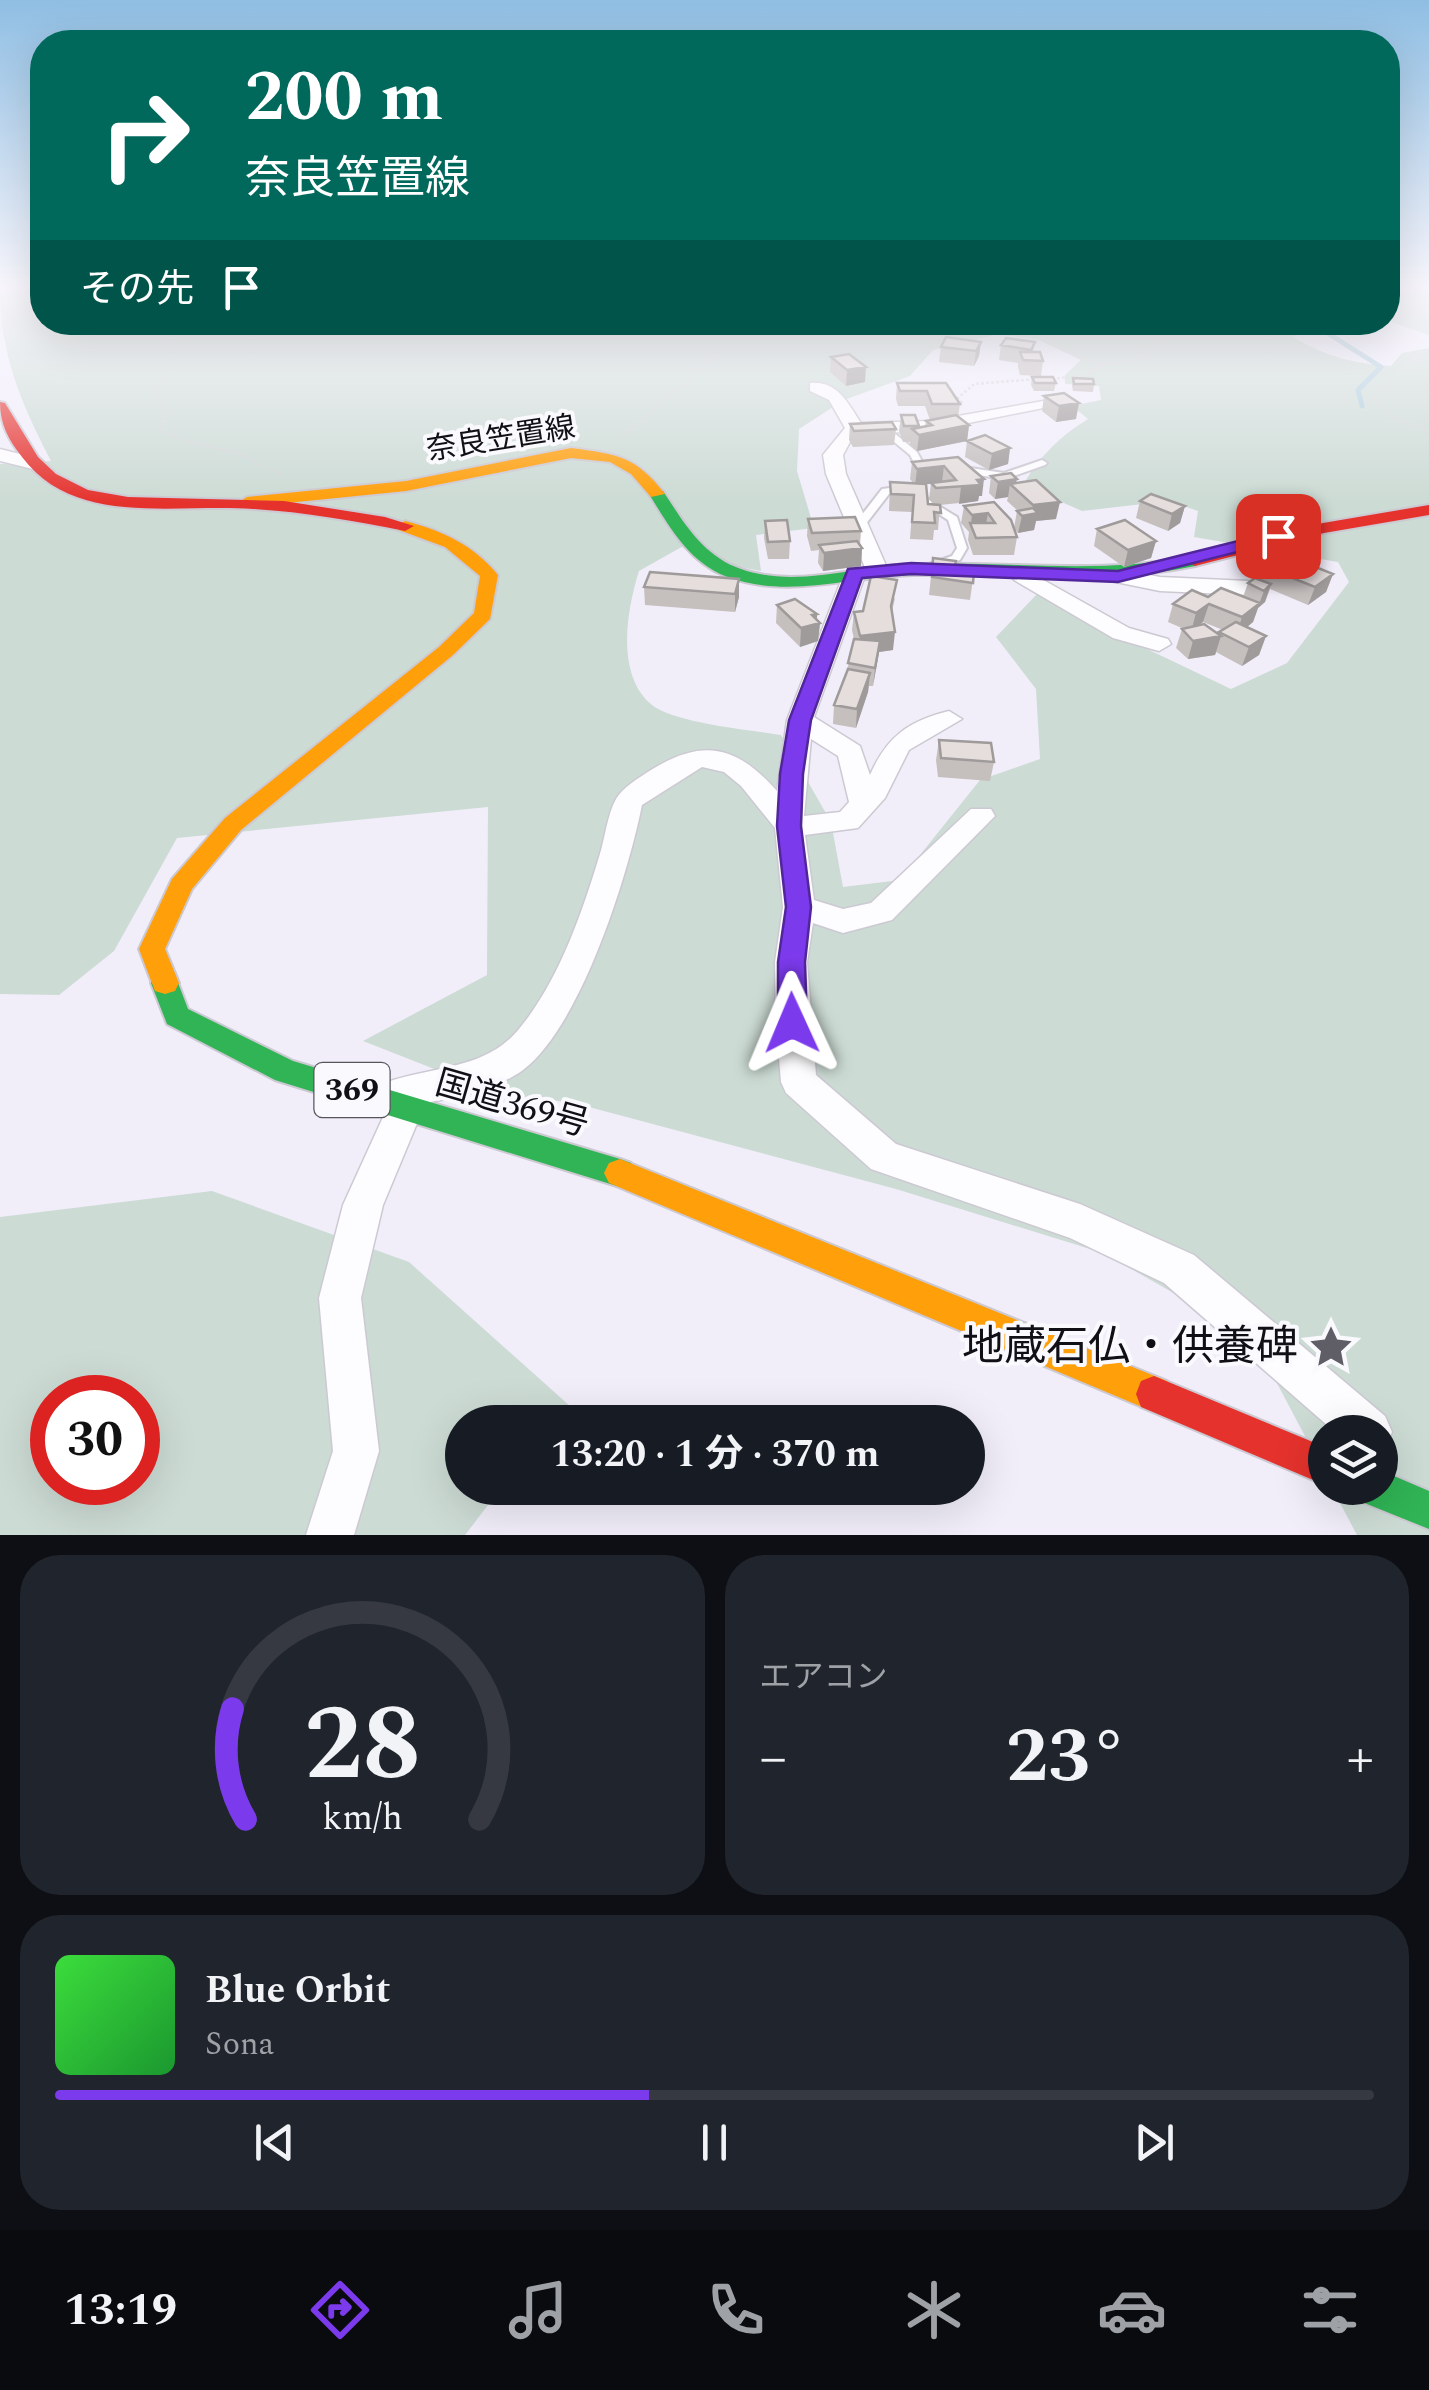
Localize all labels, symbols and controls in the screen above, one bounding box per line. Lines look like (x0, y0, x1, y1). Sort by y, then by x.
text: 200 m (245, 45, 443, 151)
icon: right (80, 70, 210, 200)
text: 奈良笠置線 (245, 145, 470, 214)
icon: arrive (214, 260, 269, 315)
text: その先 (80, 261, 194, 319)
street label: 奈良笠置線 (423, 405, 579, 473)
pin (1236, 494, 1321, 579)
icon: arrive (1251, 509, 1306, 564)
position arrow (740, 971, 844, 1075)
street label: 国道369号 (429, 1057, 595, 1151)
road number: 369 (314, 1063, 390, 1117)
place label: 地蔵石仏・供養碑 (962, 1316, 1298, 1379)
place icon: 地蔵石仏・供養碑 (1307, 1323, 1355, 1371)
speed limit sign: 30 (30, 1375, 160, 1505)
map controls (1308, 1415, 1398, 1505)
button: layers (1308, 1415, 1398, 1505)
text: 13:20 · 1 分 · 370 m (551, 1426, 879, 1484)
text: エアコン (760, 1653, 888, 1702)
text: 28 (304, 1667, 421, 1825)
text: 23° (1006, 1701, 1128, 1815)
text: − (760, 1717, 787, 1800)
text: + (1346, 1717, 1374, 1800)
text: km/h (322, 1791, 402, 1846)
text: Blue Orbit (205, 1962, 390, 2020)
text: Sona (205, 2020, 274, 2069)
icon: previous (247, 2115, 302, 2170)
icon: pause (687, 2115, 742, 2170)
icon: next (1127, 2115, 1182, 2170)
icon: directions (305, 2275, 375, 2345)
icon: music (503, 2275, 573, 2345)
icon: phone (701, 2275, 771, 2345)
icon: climate (899, 2275, 969, 2345)
icon: car (1097, 2275, 1167, 2345)
icon: filters (1295, 2275, 1365, 2345)
text: 13:19 (64, 2276, 177, 2345)

